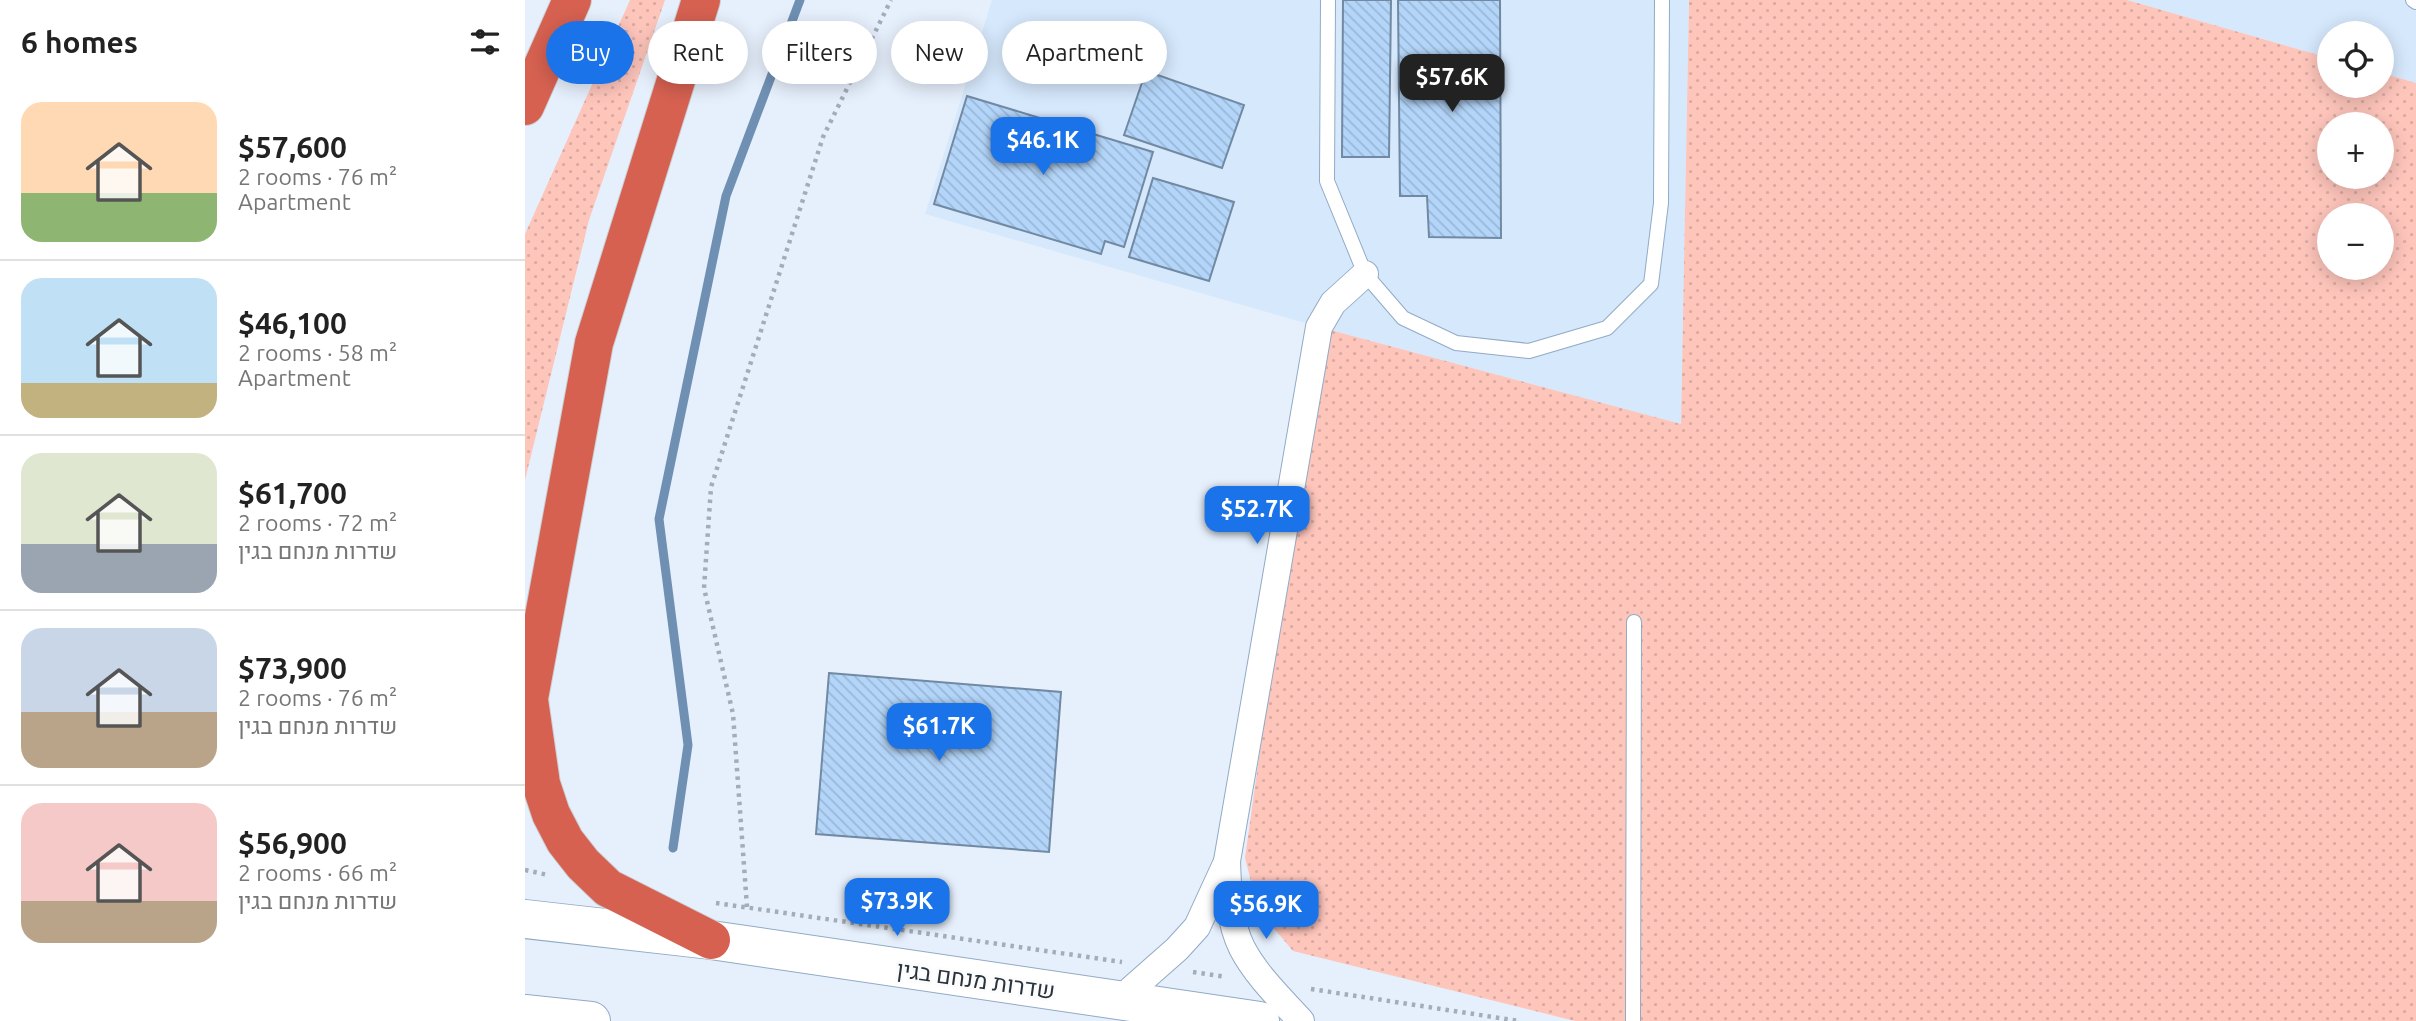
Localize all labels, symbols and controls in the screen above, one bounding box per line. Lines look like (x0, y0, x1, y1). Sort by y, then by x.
chip: Buy (546, 21, 634, 84)
chip: Rent (648, 21, 748, 84)
chip: Filters (762, 21, 877, 84)
chip: New (891, 21, 988, 84)
chip: Apartment (1002, 21, 1167, 84)
map controls (2317, 21, 2394, 280)
button: locate (2317, 21, 2394, 98)
icon: filters (466, 23, 504, 61)
text: 6 homes (21, 25, 138, 59)
pin: $57.6K (1395, 54, 1509, 114)
text: $57.6K (1416, 64, 1488, 89)
button: + (2317, 112, 2394, 189)
pin: $46.1K (986, 118, 1100, 177)
text: $46.1K (1007, 127, 1079, 152)
icon: home (77, 130, 161, 214)
text: $57,600 (238, 130, 347, 164)
text: 2 rooms · 76 m² (238, 164, 397, 189)
text: Apartment (238, 189, 351, 214)
button: − (2317, 203, 2394, 280)
icon: home (77, 306, 161, 390)
text: $46,100 (238, 306, 347, 340)
text: 2 rooms · 58 m² (238, 340, 397, 365)
text: Apartment (238, 365, 351, 390)
text: $61,700 (238, 476, 347, 510)
icon: home (77, 481, 161, 565)
pin: $52.7K (1200, 486, 1314, 546)
text: $52.7K (1221, 496, 1293, 521)
text: 2 rooms · 72 m² (238, 510, 397, 535)
text: שדרות מנחם בגין (238, 538, 397, 563)
text: $73,900 (238, 651, 347, 685)
icon: home (77, 656, 161, 740)
text: 2 rooms · 76 m² (238, 685, 397, 710)
pin: $61.7K (882, 704, 996, 763)
text: שדרות מנחם בגין (238, 713, 397, 738)
text: $61.7K (903, 713, 975, 738)
text: $56,900 (238, 826, 347, 860)
icon: home (77, 831, 161, 915)
text: 2 rooms · 66 m² (238, 860, 397, 885)
pin: $73.9K (840, 878, 954, 938)
pin: $56.9K (1209, 881, 1323, 941)
text: שדרות מנחם בגין (238, 888, 397, 913)
text: $73.9K (861, 888, 933, 913)
text: $56.9K (1230, 891, 1302, 916)
street label: שדרות מנחם בגין (895, 956, 1057, 1004)

